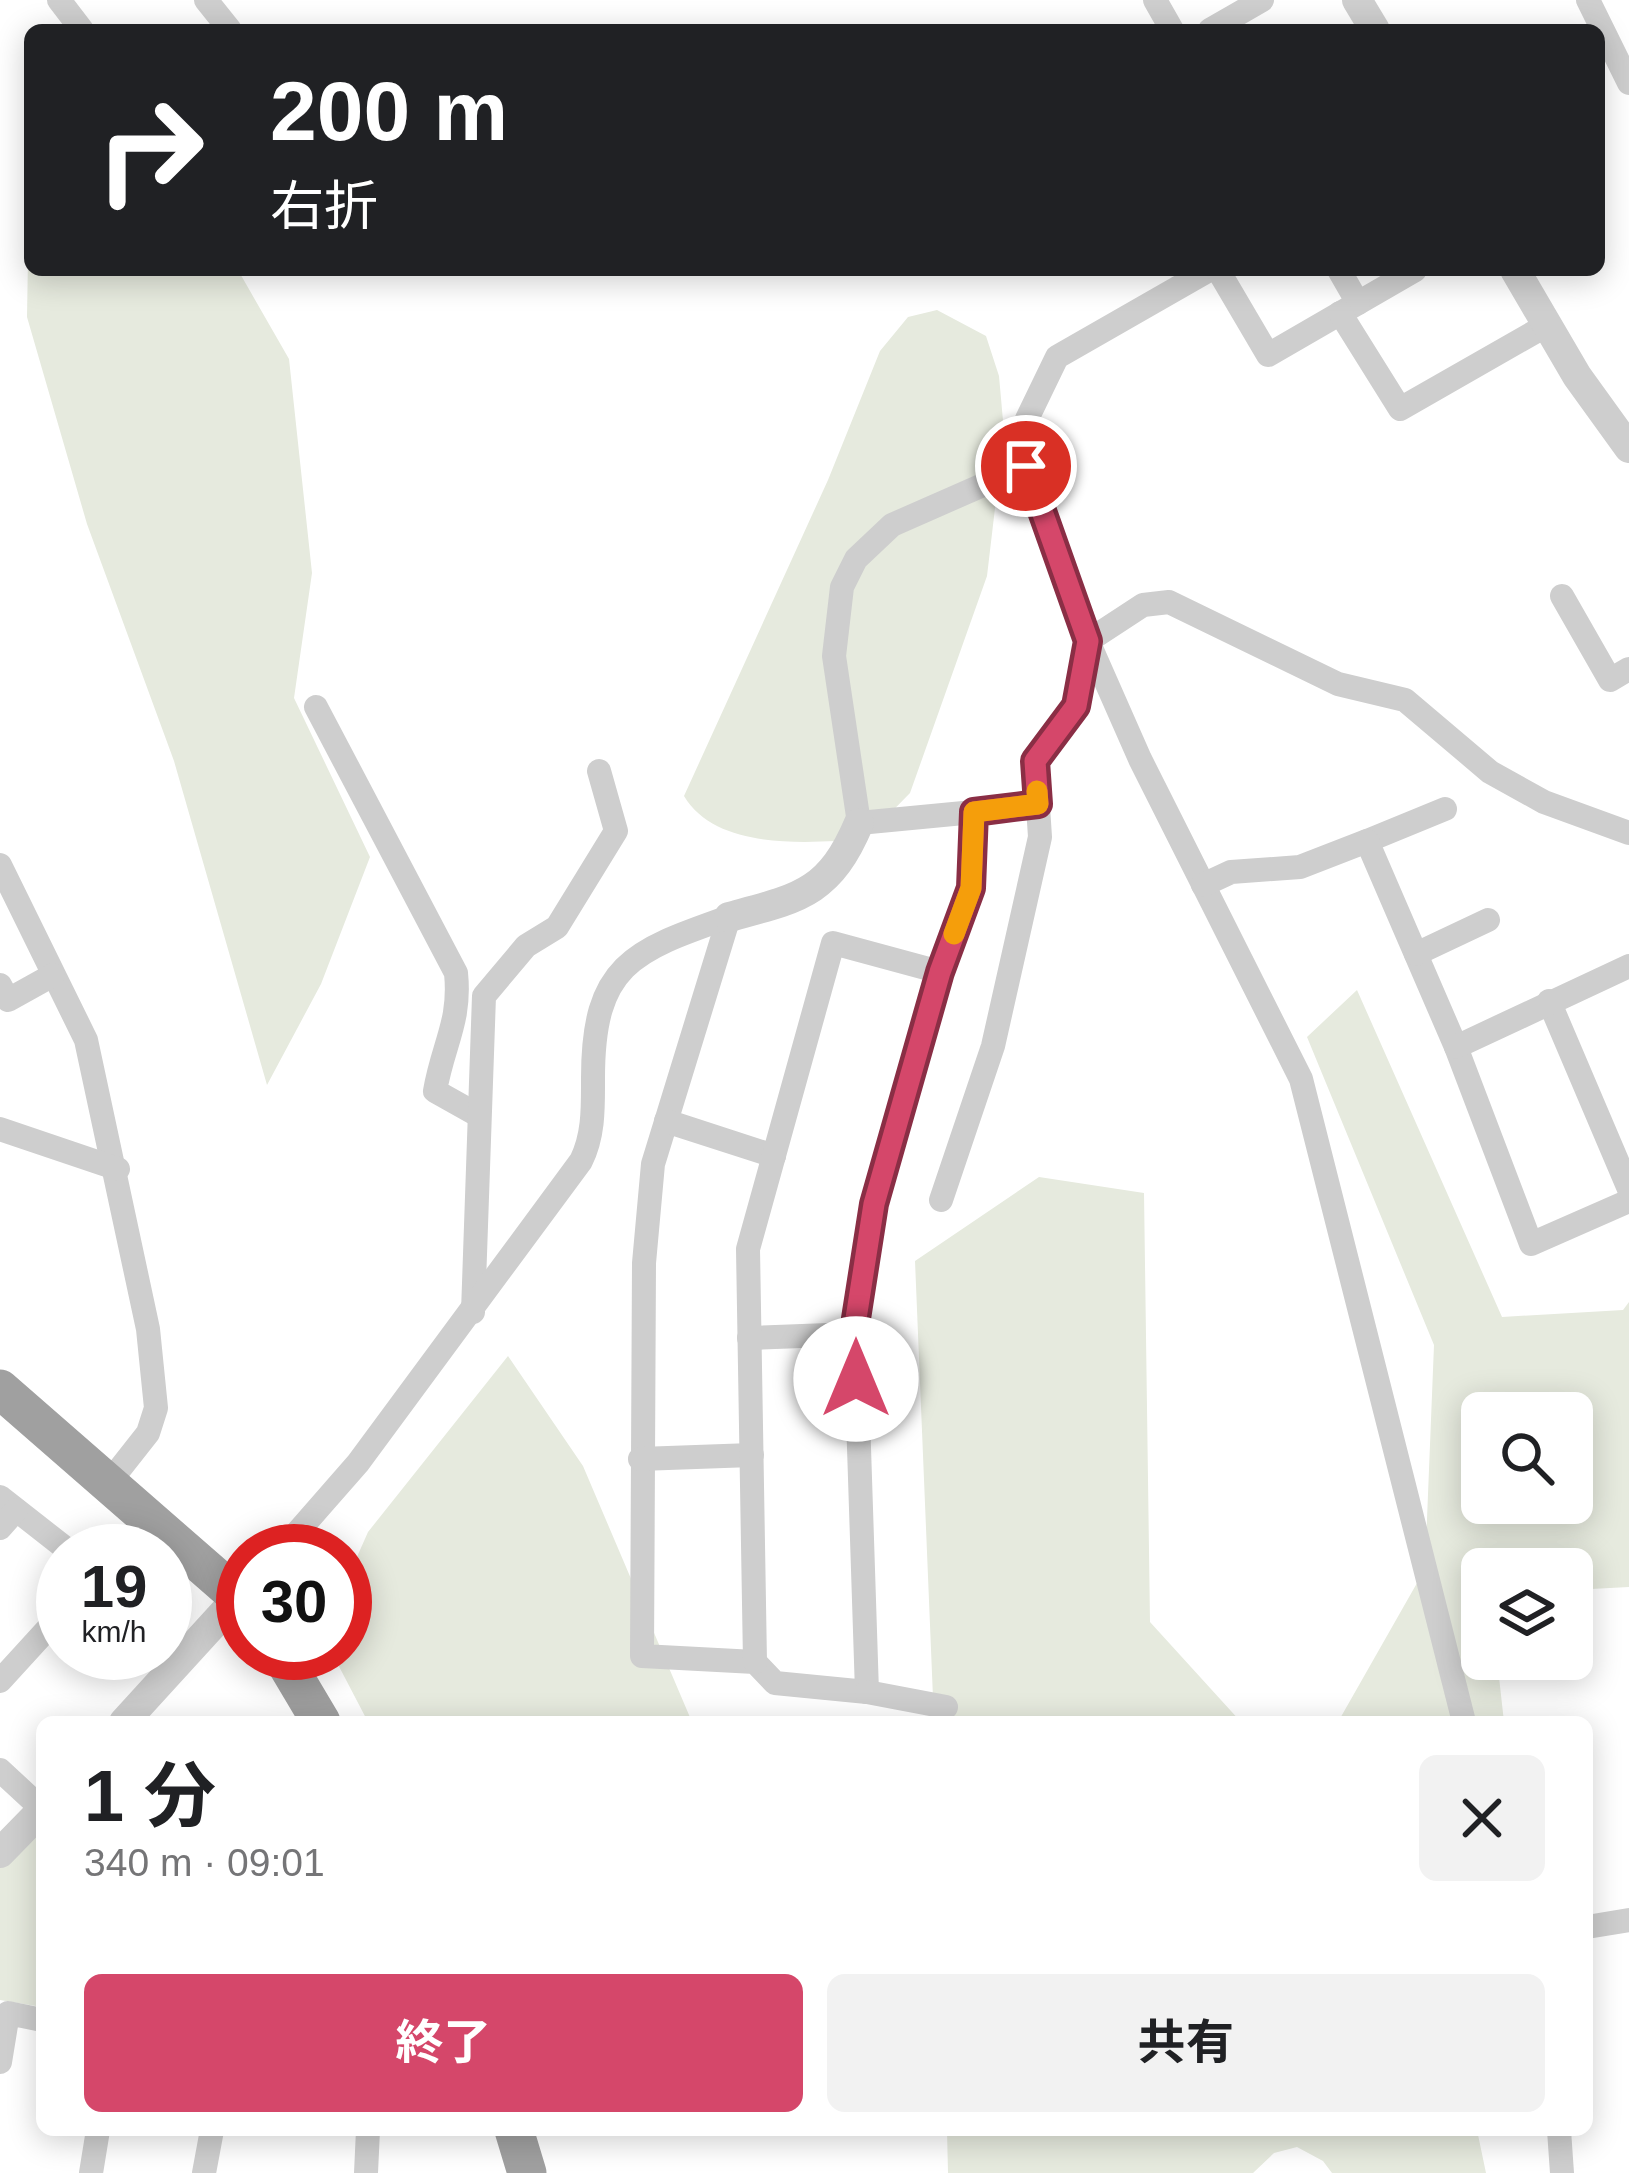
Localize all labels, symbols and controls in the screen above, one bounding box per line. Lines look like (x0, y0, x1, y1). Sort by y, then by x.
text: 200 m (270, 64, 508, 158)
icon: right (72, 72, 228, 228)
text: 右折 (270, 176, 378, 236)
pin (975, 415, 1077, 517)
icon: arrive (993, 433, 1059, 499)
position arrow (793, 1316, 919, 1442)
map controls (1461, 1392, 1593, 1680)
button: search (1461, 1392, 1593, 1524)
speed limit sign: 30 (216, 1524, 372, 1680)
button: layers (1461, 1548, 1593, 1680)
text: 19 (81, 1553, 147, 1620)
text: km/h (81, 1615, 147, 1648)
button: close (1419, 1755, 1545, 1881)
text: 1 分 (84, 1756, 216, 1836)
text: 340 m · 09:01 (84, 1841, 325, 1884)
button: 終了 (84, 1974, 803, 2112)
button: 共有 (827, 1974, 1545, 2112)

